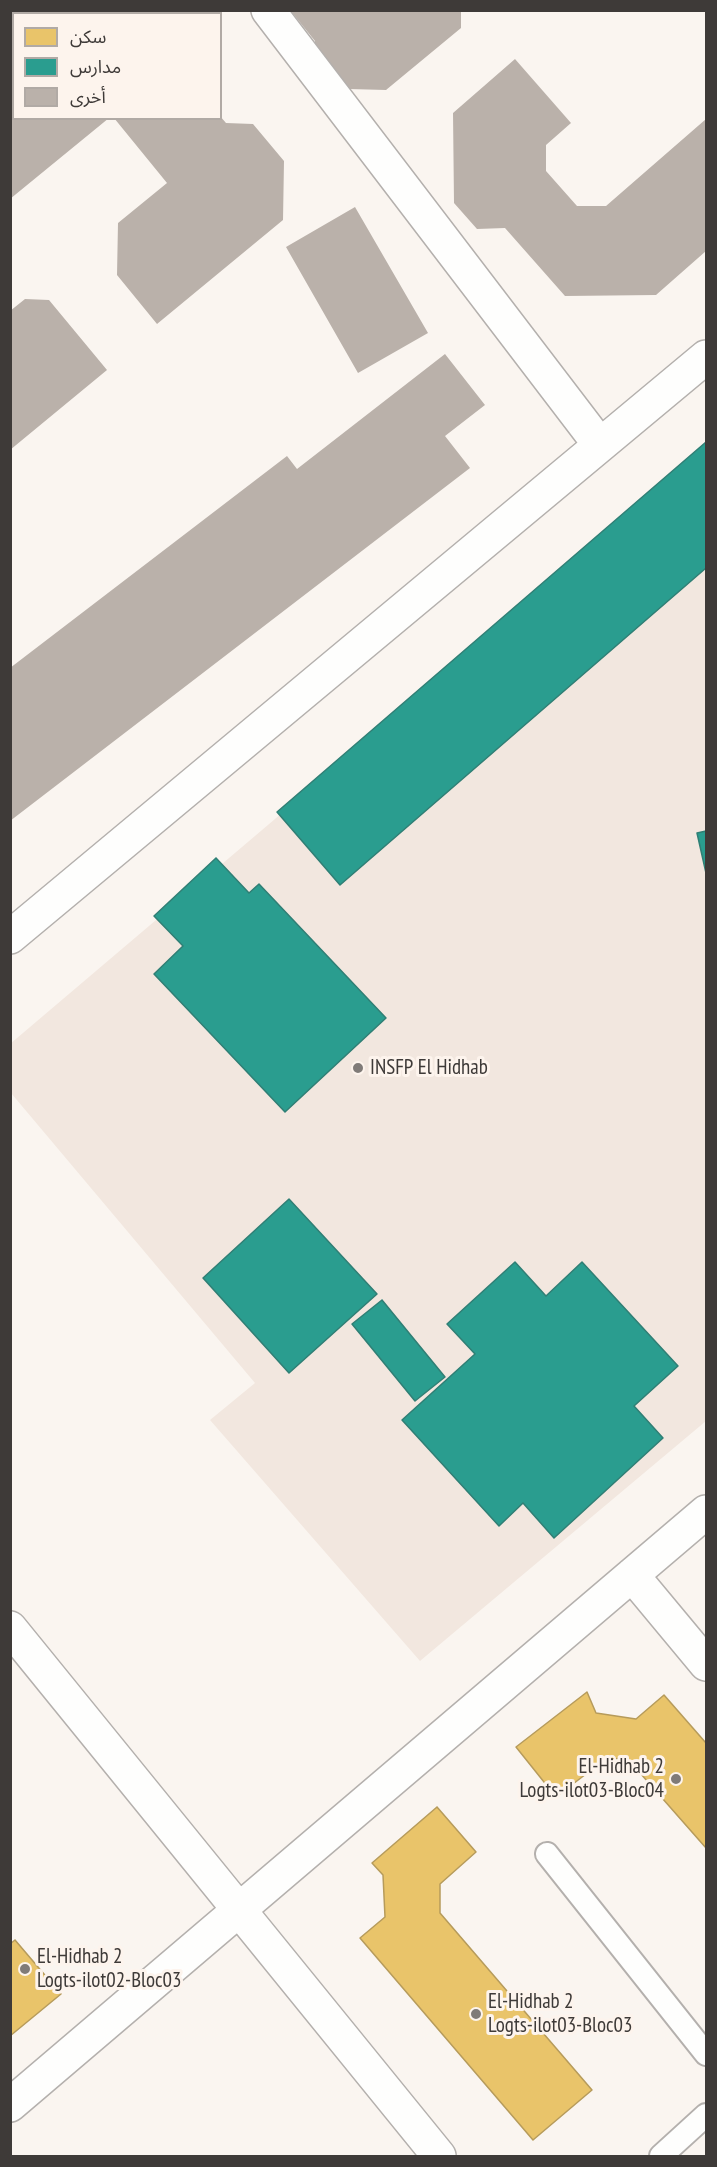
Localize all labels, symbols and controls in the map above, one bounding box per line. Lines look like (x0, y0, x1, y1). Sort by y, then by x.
legend (12, 12, 222, 120)
text: سكن (70, 25, 106, 48)
text: مدارس (70, 55, 121, 78)
text: أخرى (70, 85, 106, 108)
place label: INSFP El Hidhab (370, 1055, 488, 1081)
marker: INSFP El Hidhab (351, 1061, 365, 1075)
place label: El-Hidhab 2 Logts-ilot03-Bloc04 (520, 1754, 664, 1804)
marker: El-Hidhab 2 Logts-ilot03-Bloc04 (669, 1772, 683, 1786)
place label: El-Hidhab 2 Logts-ilot02-Bloc03 (37, 1944, 181, 1994)
marker: El-Hidhab 2 Logts-ilot02-Bloc03 (18, 1962, 32, 1976)
place label: El-Hidhab 2 Logts-ilot03-Bloc03 (488, 1989, 632, 2039)
marker: El-Hidhab 2 Logts-ilot03-Bloc03 (469, 2007, 483, 2021)

